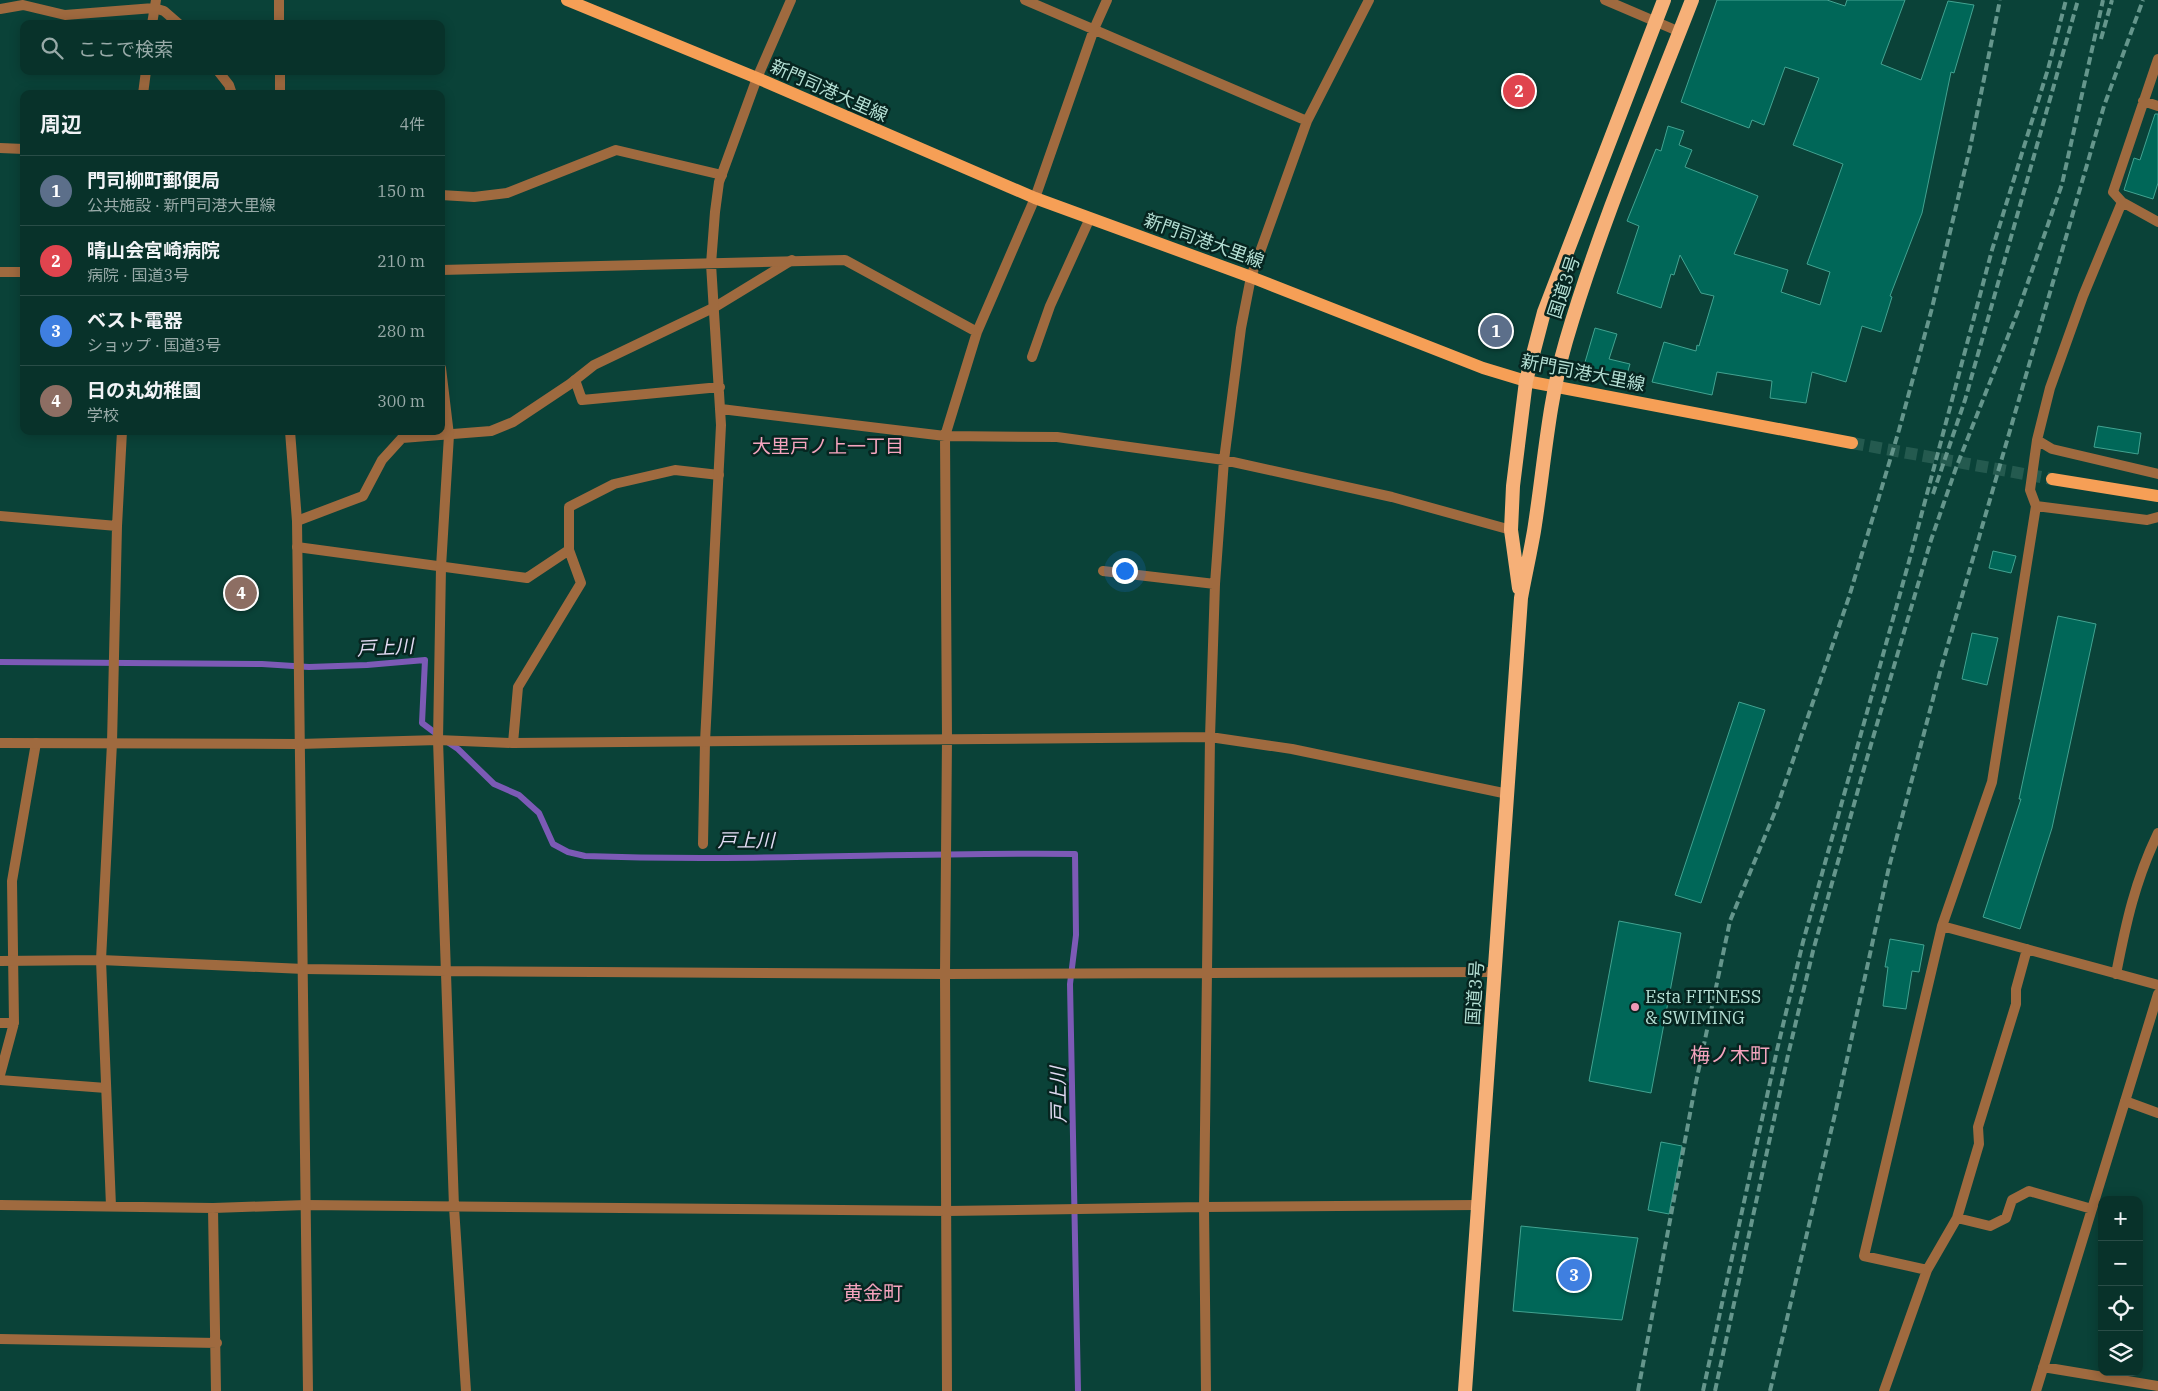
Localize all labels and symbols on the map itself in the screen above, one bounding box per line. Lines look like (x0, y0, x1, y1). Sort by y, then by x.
street label: 新門司港大里線 (767, 54, 891, 127)
pin: 2 (1503, 72, 1535, 110)
street label: 新門司港大里線 (1141, 208, 1267, 273)
street label: 国道3号 (1543, 252, 1584, 321)
pin: 1 (1480, 312, 1512, 350)
street label: 新門司港大里線 (1519, 349, 1647, 396)
district label: 大里戸ノ上一丁目 (752, 434, 904, 458)
your location (1112, 558, 1138, 584)
pin: 4 (225, 574, 257, 612)
water label: 戸上川 (356, 633, 416, 660)
water label: 戸上川 (717, 828, 776, 852)
street label: 国道3号 (1461, 960, 1488, 1026)
place label: Esta FITNESS & SWIMING (1645, 985, 1761, 1029)
marker: Esta FITNESS & SWIMING (1629, 1001, 1641, 1013)
district label: 梅ノ木町 (1690, 1041, 1770, 1068)
water label: 戸上川 (1045, 1064, 1070, 1124)
pin: 3 (1558, 1256, 1590, 1294)
district label: 黄金町 (843, 1279, 903, 1306)

